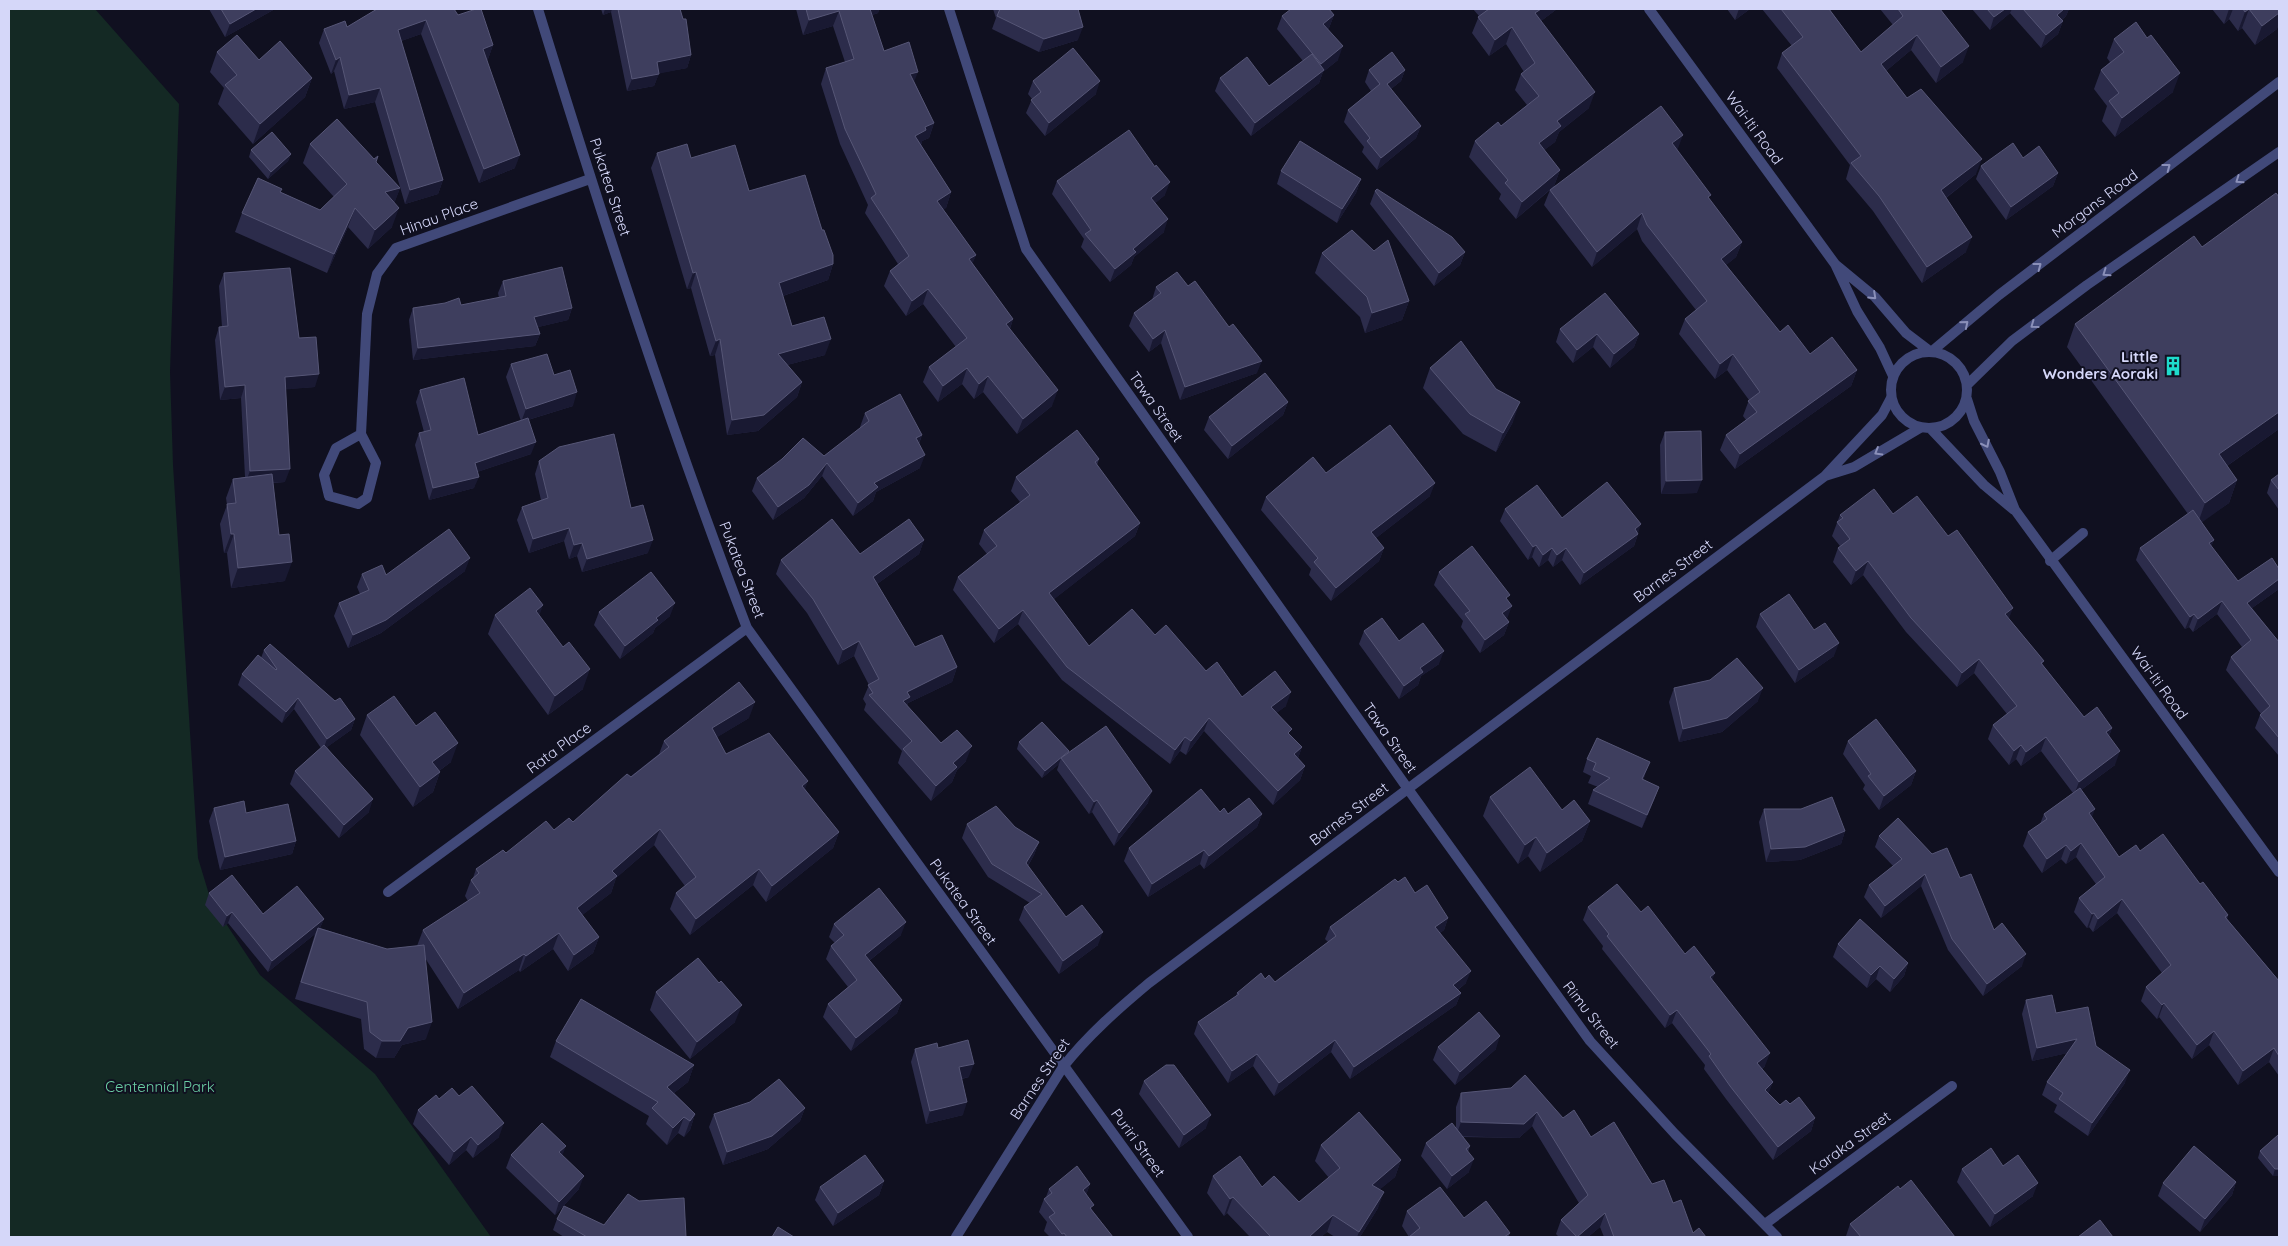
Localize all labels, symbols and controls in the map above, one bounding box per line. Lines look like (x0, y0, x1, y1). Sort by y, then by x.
street label: Wai-Iti Road (1721, 87, 1787, 168)
street label: Pukatea Street (586, 135, 635, 238)
street label: Morgans Road (2048, 165, 2141, 242)
one-way arrow (2161, 165, 2170, 173)
one-way arrow (2235, 174, 2245, 183)
street label: Hinau Place (397, 194, 481, 239)
one-way arrow (2032, 263, 2041, 271)
one-way arrow (2102, 267, 2112, 276)
one-way arrow (1867, 290, 1876, 299)
one-way arrow (2030, 319, 2040, 328)
one-way arrow (1960, 320, 1969, 329)
place label: Little Wonders Aoraki (2043, 347, 2158, 383)
building icon: Little Wonders Aoraki (2162, 355, 2184, 377)
street label: Tawa Street (1125, 368, 1188, 446)
one-way arrow (1980, 439, 1990, 448)
one-way arrow (1874, 446, 1883, 456)
street label: Pukatea Street (715, 519, 770, 621)
street label: Barnes Street (1629, 535, 1716, 606)
street label: Wai-Iti Road (2126, 642, 2192, 723)
street label: Tawa Street (1359, 699, 1422, 777)
street label: Rata Place (523, 718, 595, 777)
street label: Barnes Street (1305, 778, 1392, 849)
street label: Pukatea Street (926, 855, 1001, 949)
street label: Rimu Street (1559, 977, 1624, 1052)
street label: Barnes Street (1005, 1034, 1074, 1123)
park label: Centennial Park (105, 1077, 215, 1096)
street label: Puriri Street (1107, 1105, 1170, 1181)
street label: Karaka Street (1805, 1107, 1894, 1179)

